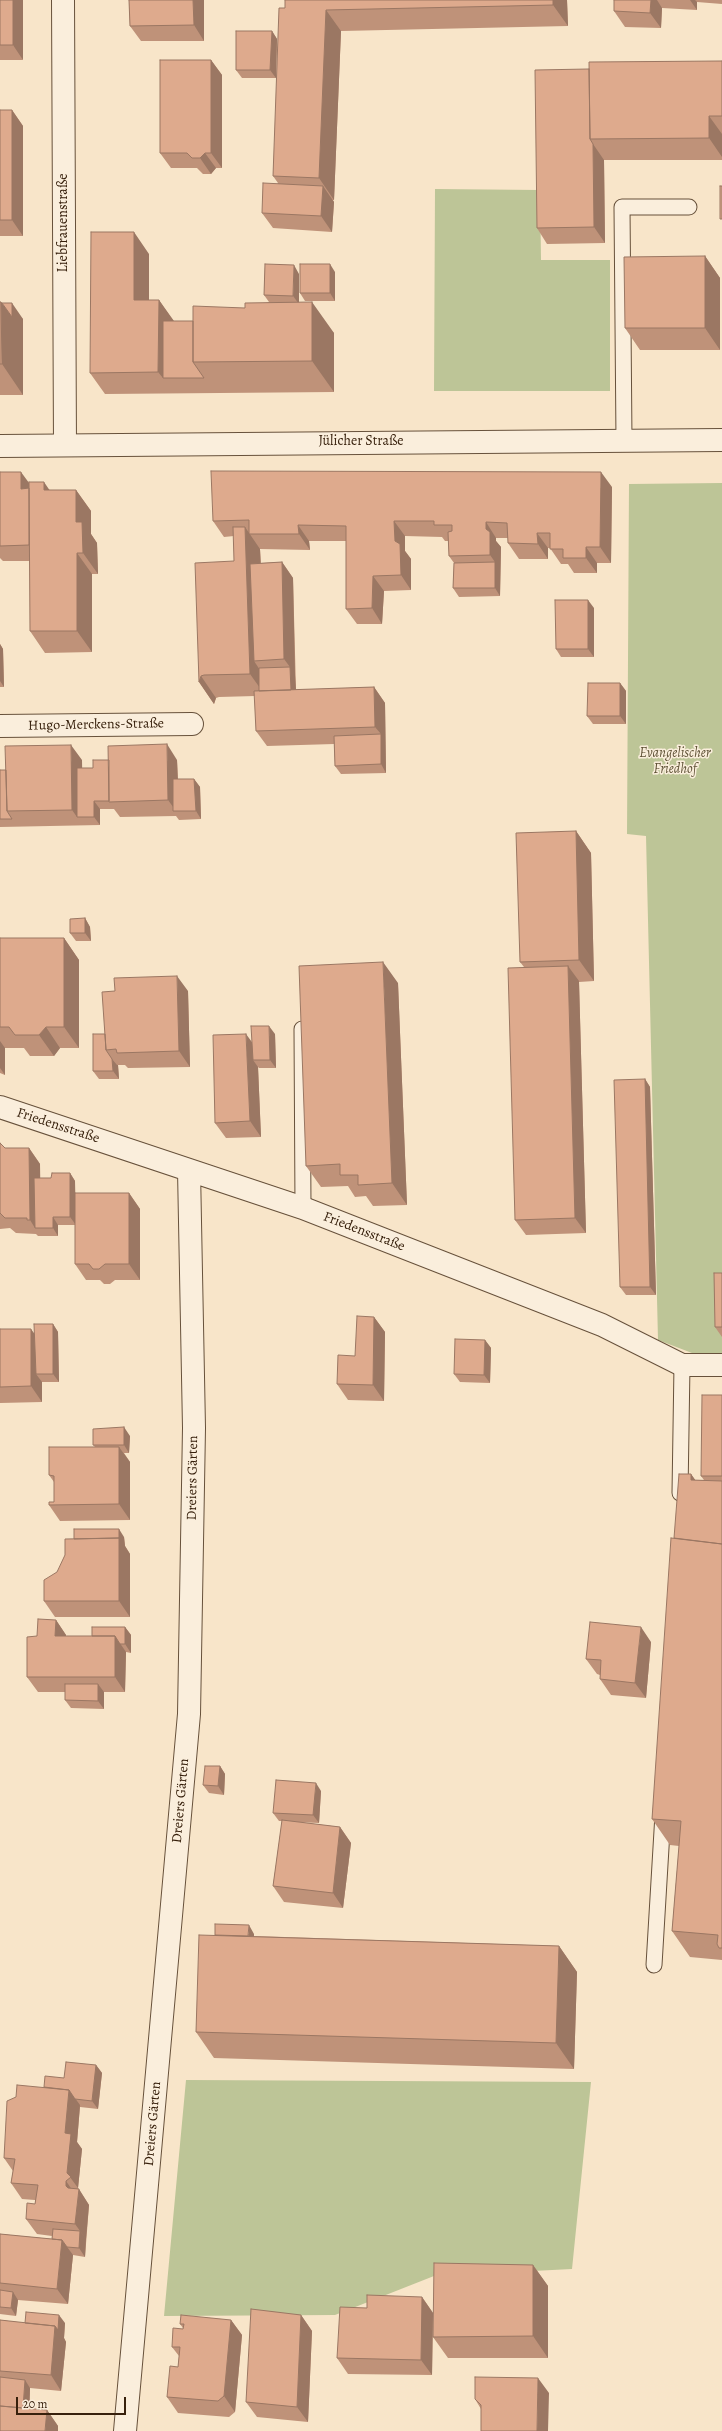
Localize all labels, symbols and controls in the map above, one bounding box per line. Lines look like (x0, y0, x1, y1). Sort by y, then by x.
street label: Liebfrauenstraße (56, 174, 72, 272)
street label: Jülicher Straße (318, 434, 404, 450)
street label: Hugo-Merckens-Straße (28, 715, 164, 735)
park label: Evangelischer Friedhof (639, 746, 711, 778)
street label: Friedensstraße (14, 1105, 102, 1147)
street label: Friedensstraße (321, 1209, 407, 1255)
street label: Dreiers Gärten (184, 1435, 202, 1521)
street label: Dreiers Gärten (169, 1758, 193, 1844)
street label: Dreiers Gärten (141, 2081, 165, 2167)
scale bar (18, 2389, 128, 2415)
text: 20 m (23, 2396, 47, 2412)

